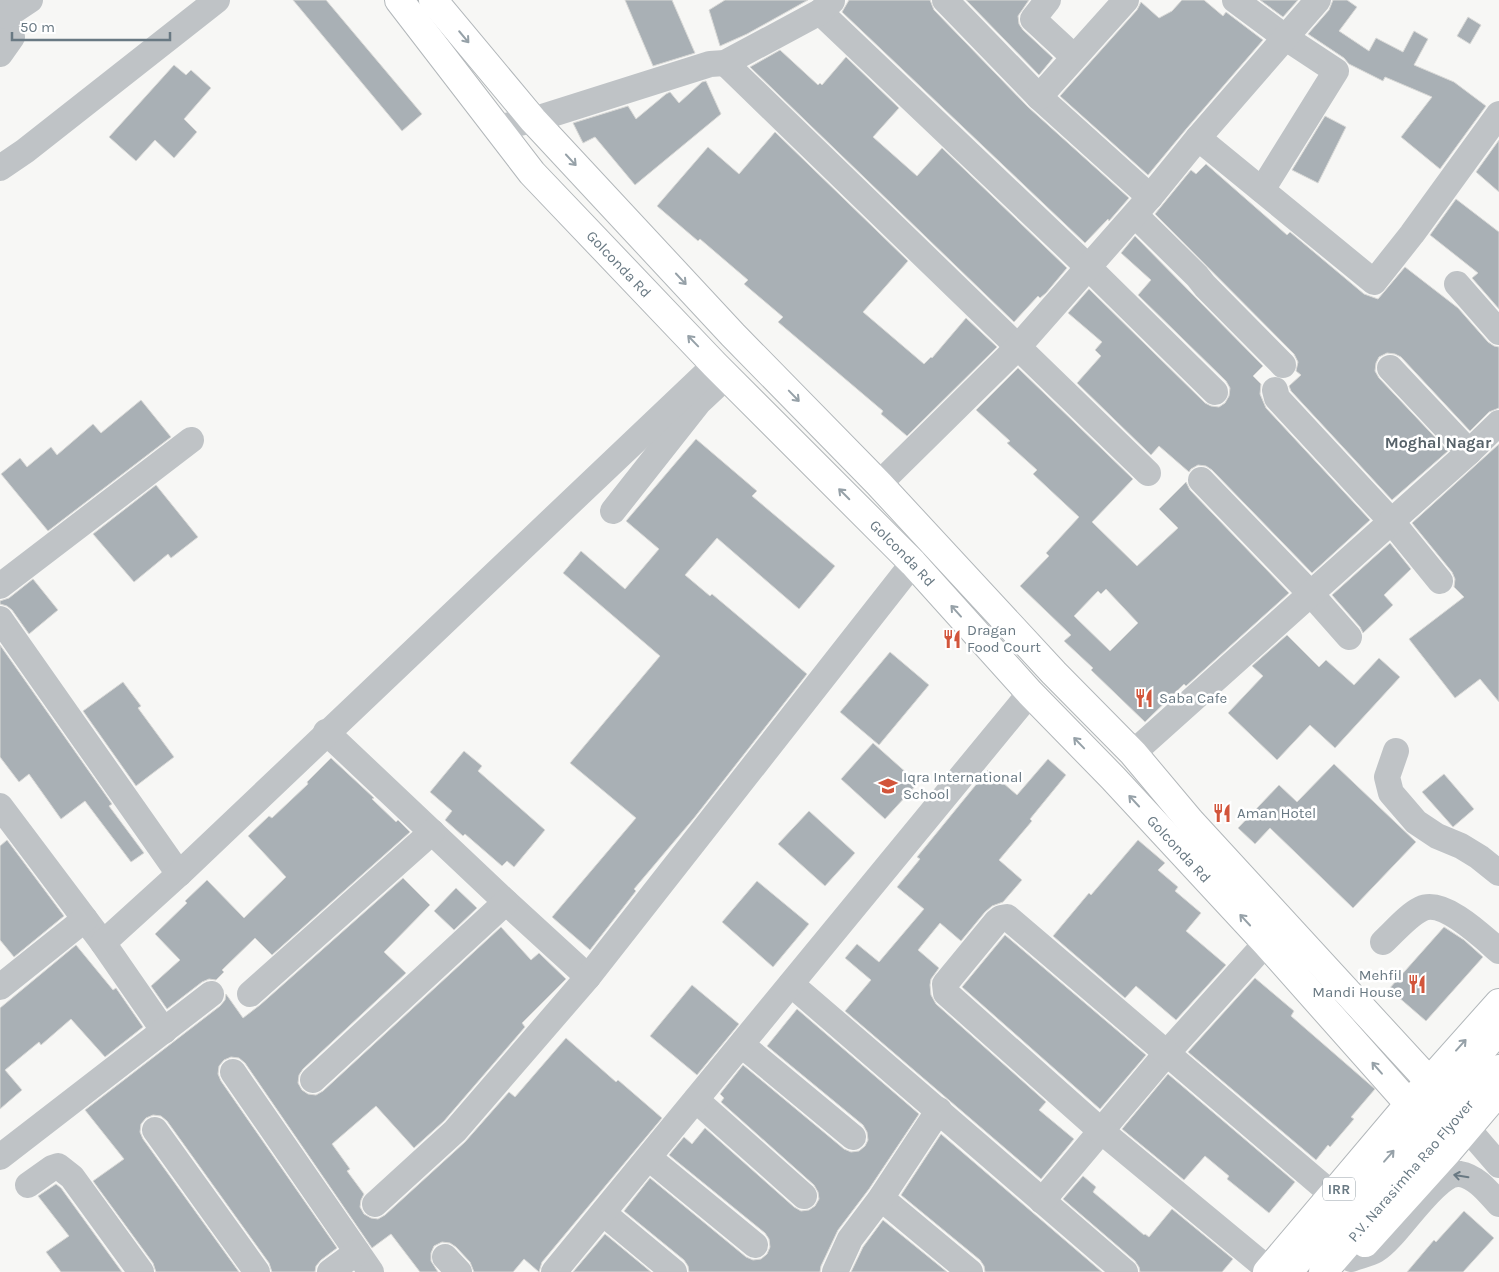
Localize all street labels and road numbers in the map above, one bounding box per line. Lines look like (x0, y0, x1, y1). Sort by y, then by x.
street label: Golconda Rd (583, 227, 655, 301)
street label: Golconda Rd (866, 516, 939, 590)
street label: Golconda Rd (1143, 811, 1215, 887)
street label: P.V. Narasimha Rao Flyover (1344, 1096, 1478, 1246)
road number: IRR (1323, 1178, 1355, 1200)

